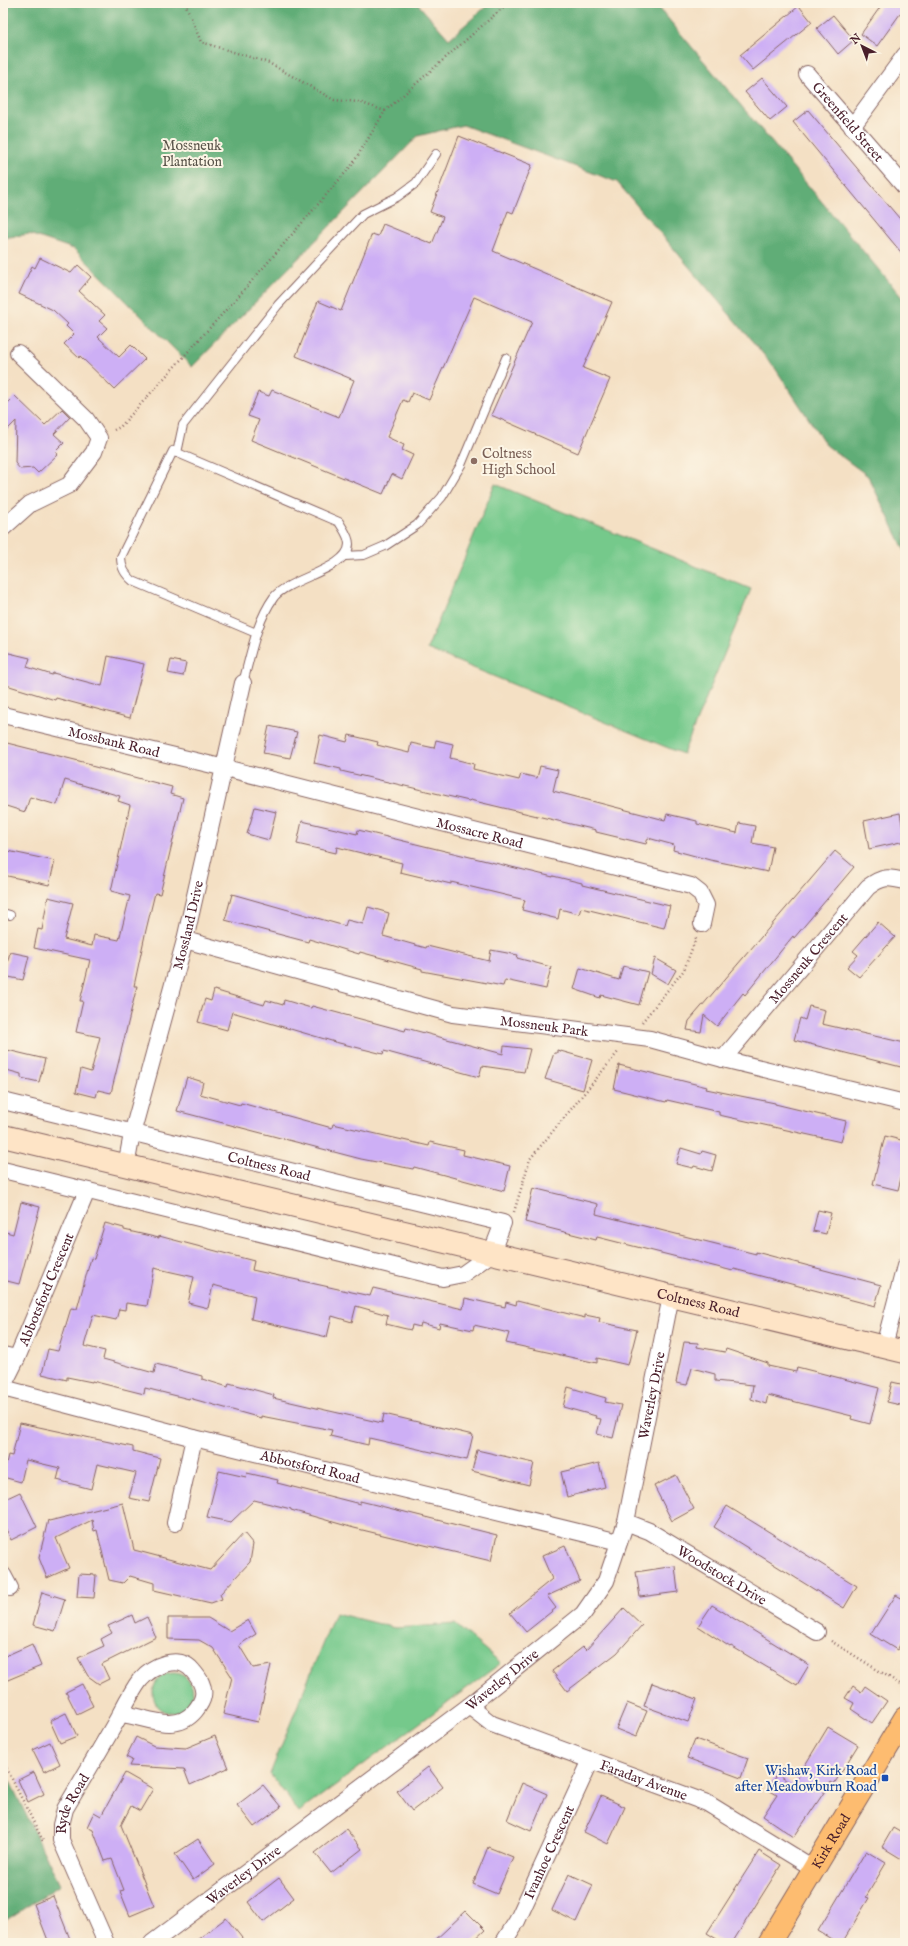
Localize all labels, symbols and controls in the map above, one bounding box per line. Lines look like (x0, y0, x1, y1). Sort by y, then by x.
north arrow (842, 26, 882, 66)
text: N (847, 31, 865, 48)
street label: Greenfield Street (808, 78, 887, 166)
park label: Mossneuk Plantation (162, 137, 222, 171)
place label: Coltness High School (482, 445, 555, 479)
marker: Coltness High School (469, 456, 479, 466)
street label: Mossbank Road (66, 723, 162, 762)
street label: Mossacre Road (434, 814, 525, 853)
street label: Mossland Drive (169, 878, 208, 972)
street label: Mossneuk Crescent (765, 909, 852, 1008)
street label: Mossneuk Park (499, 1012, 590, 1041)
street label: Coltness Road (226, 1148, 313, 1186)
street label: Abbotsford Crescent (15, 1230, 79, 1350)
street label: Coltness Road (655, 1285, 742, 1322)
street label: Waverley Drive (635, 1350, 670, 1441)
street label: Abbotsford Road (257, 1446, 362, 1488)
street label: Woodstock Drive (673, 1542, 770, 1610)
street label: Waverley Drive (462, 1645, 543, 1715)
street label: Faraday Avenue (597, 1756, 690, 1805)
place label: Wishaw, Kirk Road after Meadowburn Road (735, 1762, 878, 1796)
street label: Ryde Road (53, 1770, 94, 1834)
marker: Wishaw, Kirk Road after Meadowburn Road (880, 1773, 890, 1783)
street label: Ivanhoe Crescent (520, 1803, 579, 1902)
street label: Kirk Road (808, 1810, 855, 1873)
street label: Waverley Drive (203, 1841, 285, 1909)

